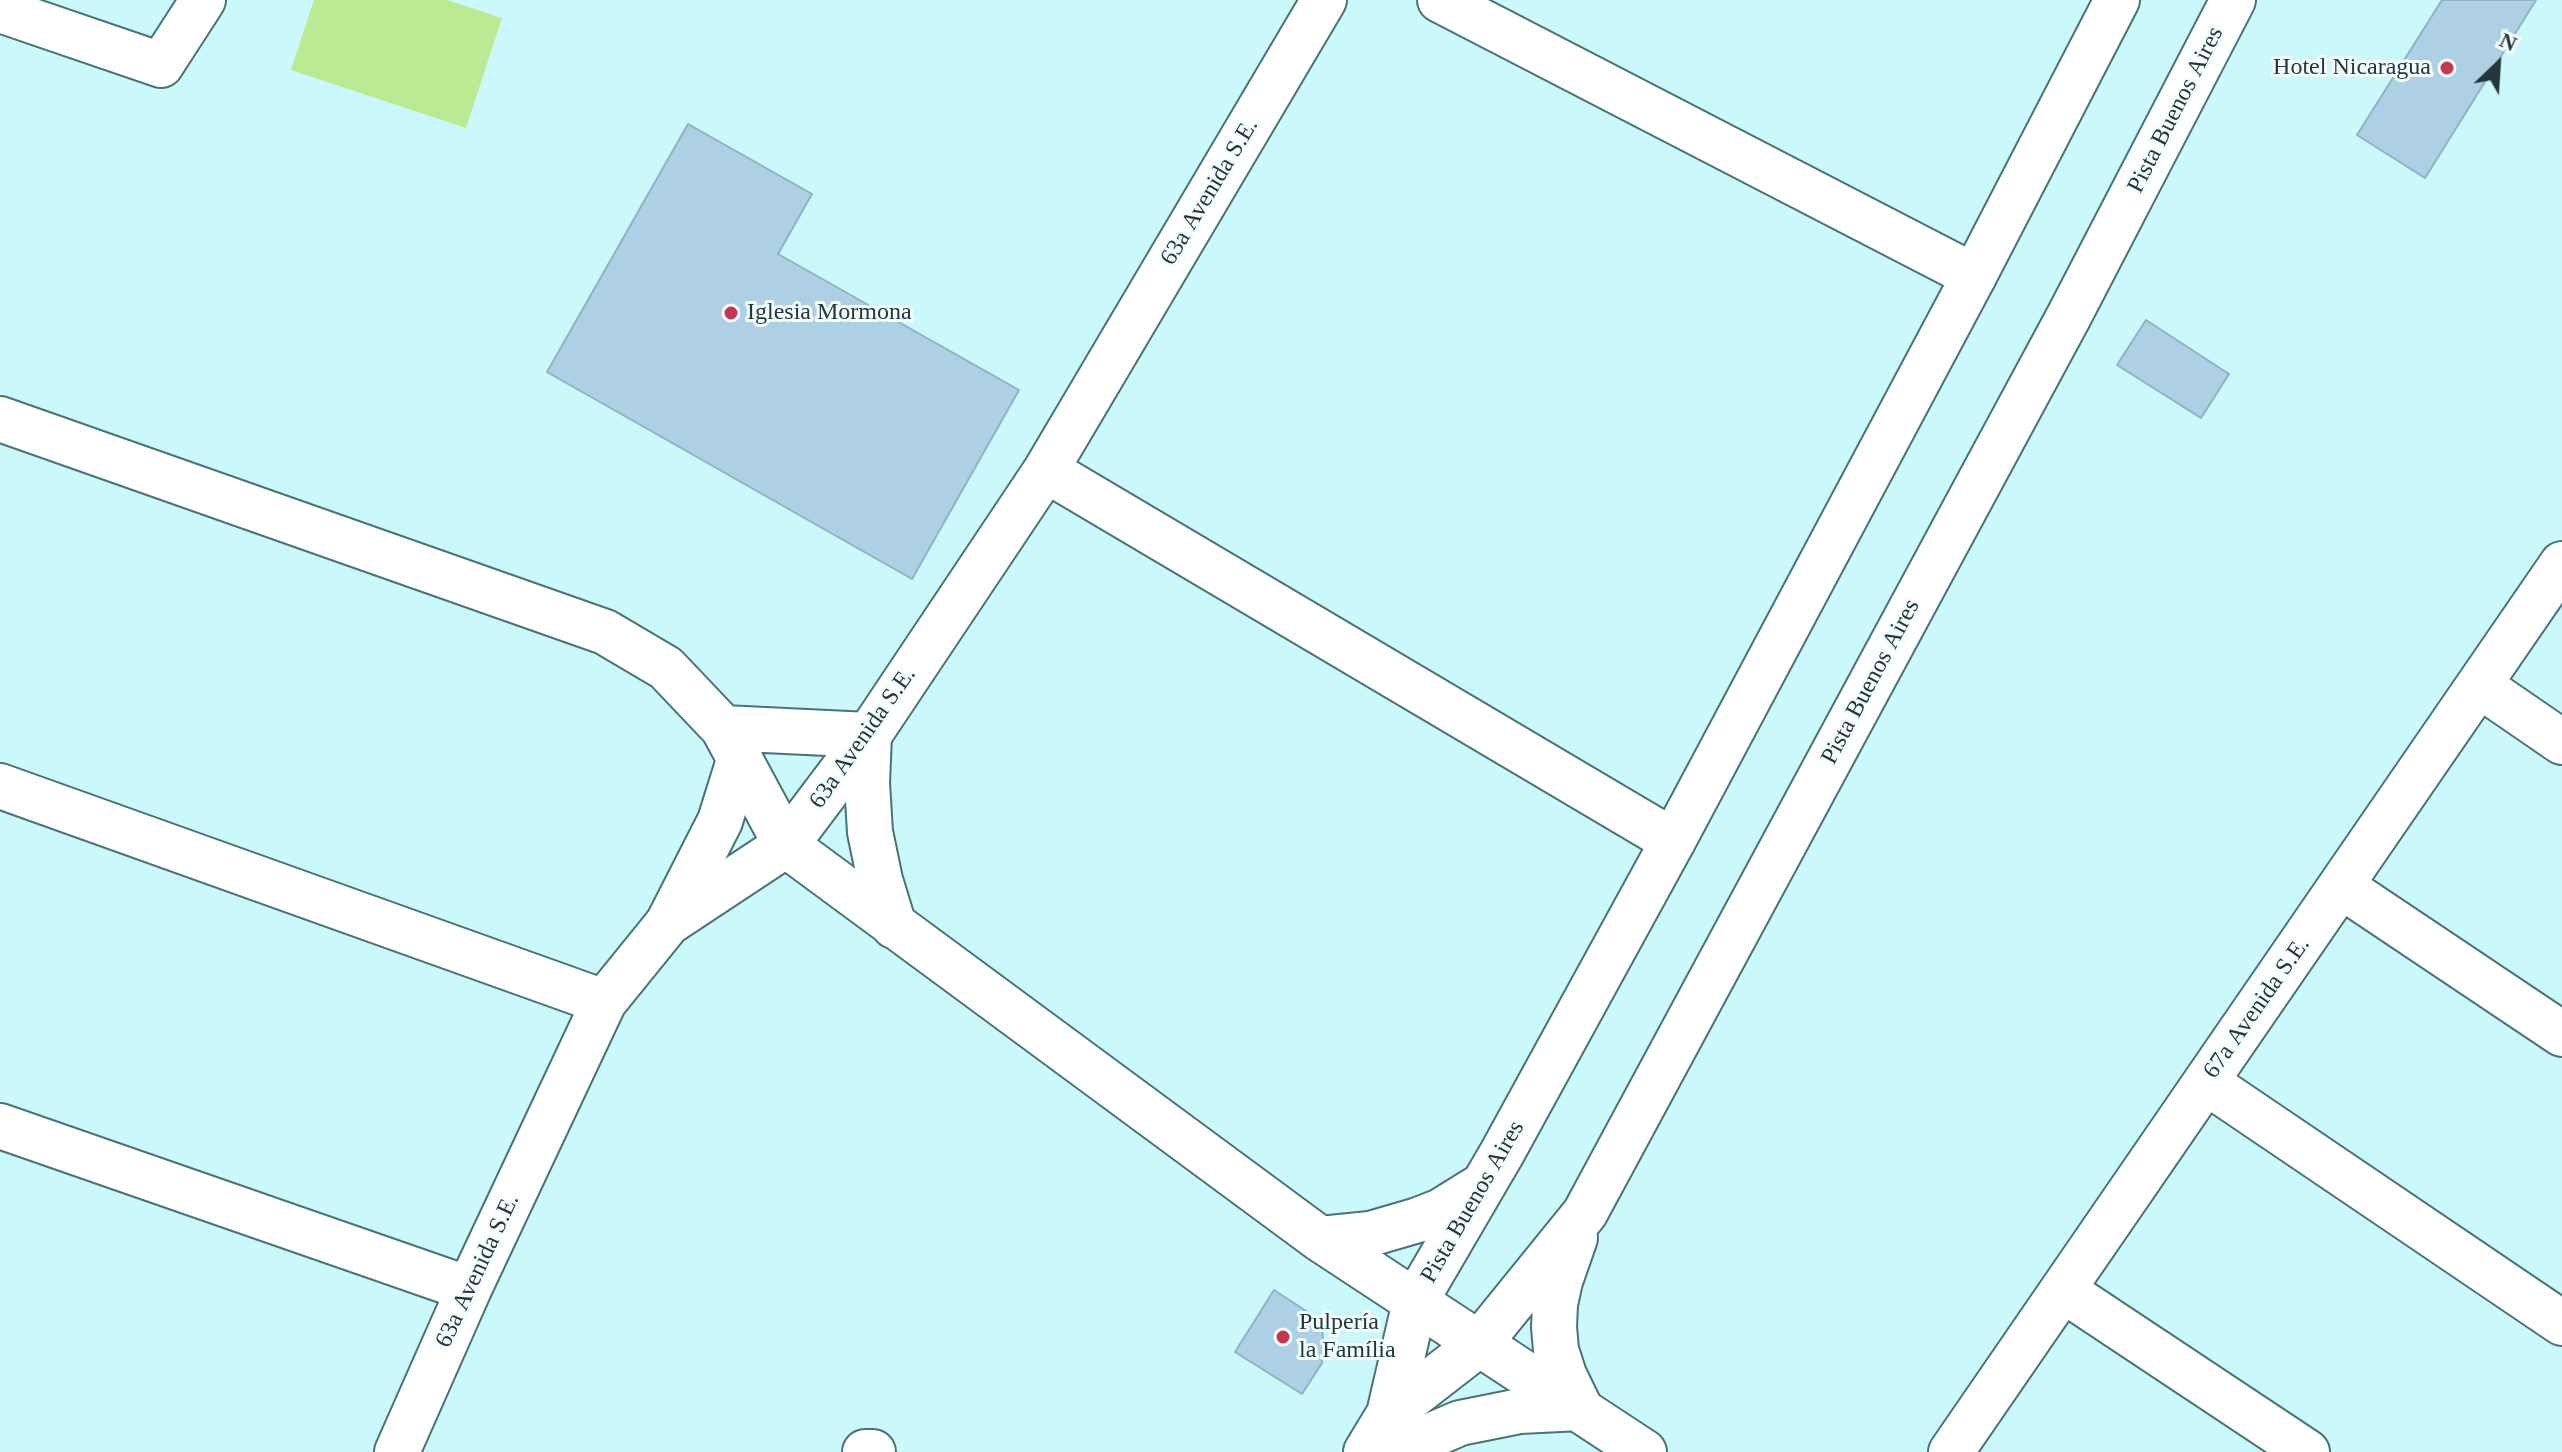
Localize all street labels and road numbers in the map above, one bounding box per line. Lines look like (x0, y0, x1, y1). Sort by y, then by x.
street label: Pista Buenos Aires (2122, 22, 2230, 198)
street label: 63a Avenida S.E. (1155, 113, 1265, 271)
street label: Pista Buenos Aires (1815, 595, 1927, 769)
street label: 63a Avenida S.E. (804, 662, 922, 814)
street label: 67a Avenida S.E. (2198, 932, 2316, 1084)
street label: Pista Buenos Aires (1415, 1116, 1531, 1288)
street label: 63a Avenida S.E. (430, 1190, 526, 1352)

